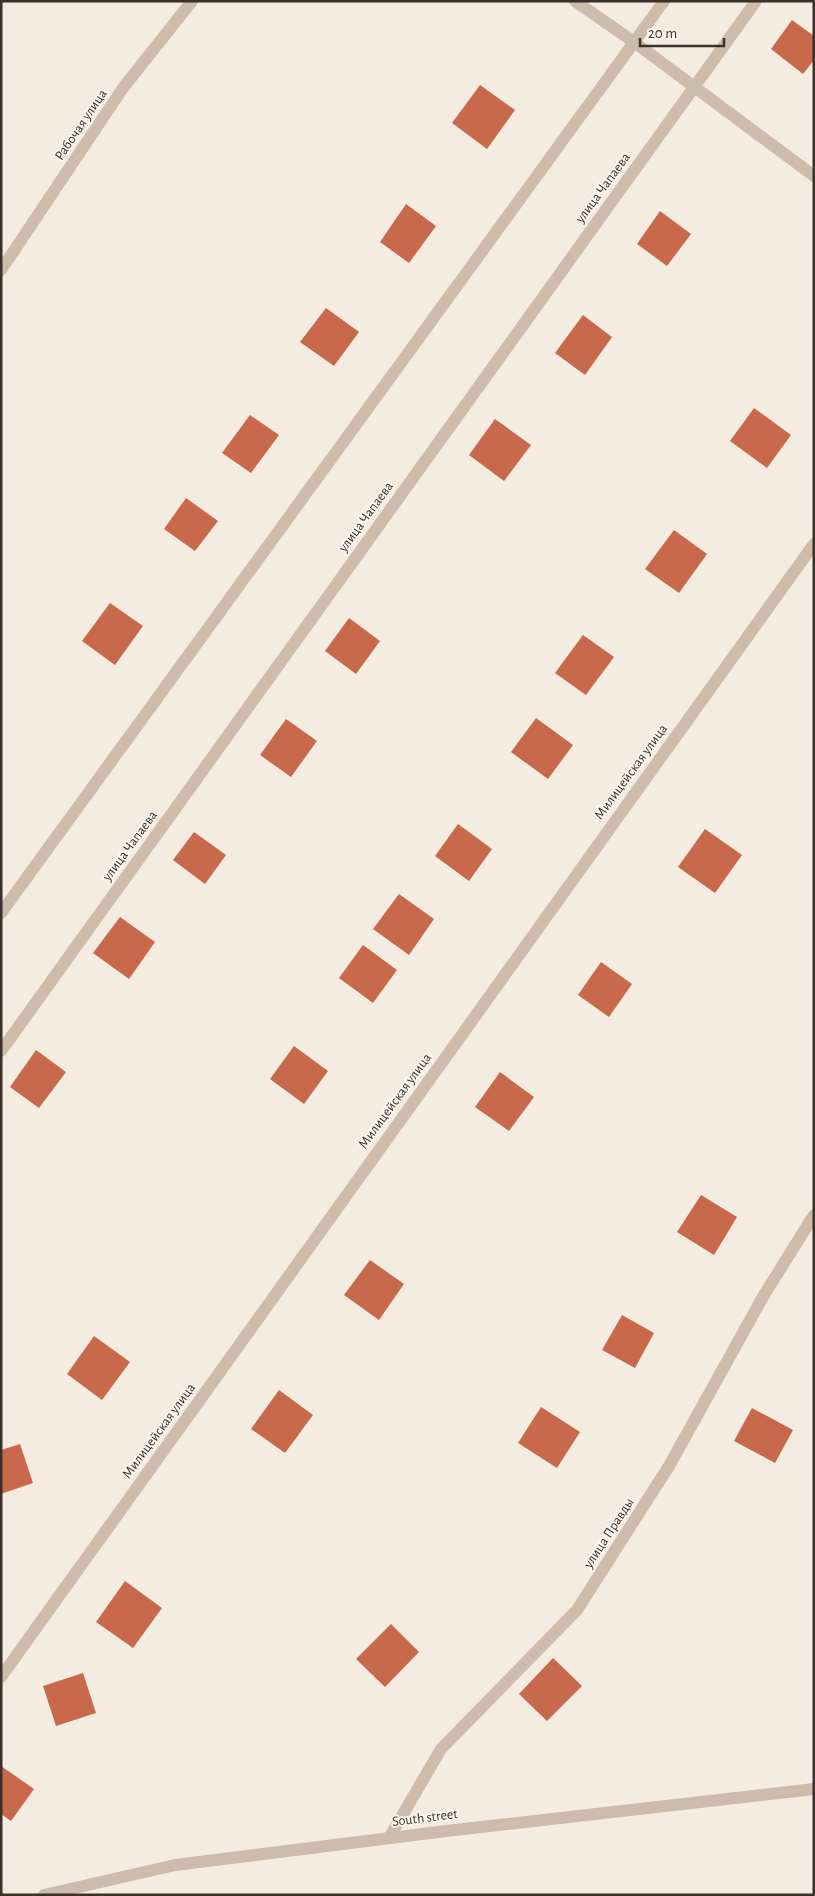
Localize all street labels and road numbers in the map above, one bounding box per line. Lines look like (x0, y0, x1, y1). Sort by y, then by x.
street label: Рабочая улица (52, 87, 110, 163)
street label: улица Чапаева (572, 150, 633, 226)
street label: улица Чапаева (335, 479, 396, 555)
street label: Милицейская улица (592, 721, 670, 822)
street label: улица Чапаева (99, 808, 160, 884)
street label: Милицейская улица (356, 1050, 434, 1151)
street label: Милицейская улица (120, 1380, 198, 1481)
street label: улица Правды (581, 1495, 637, 1571)
street label: South street (391, 1807, 459, 1829)

